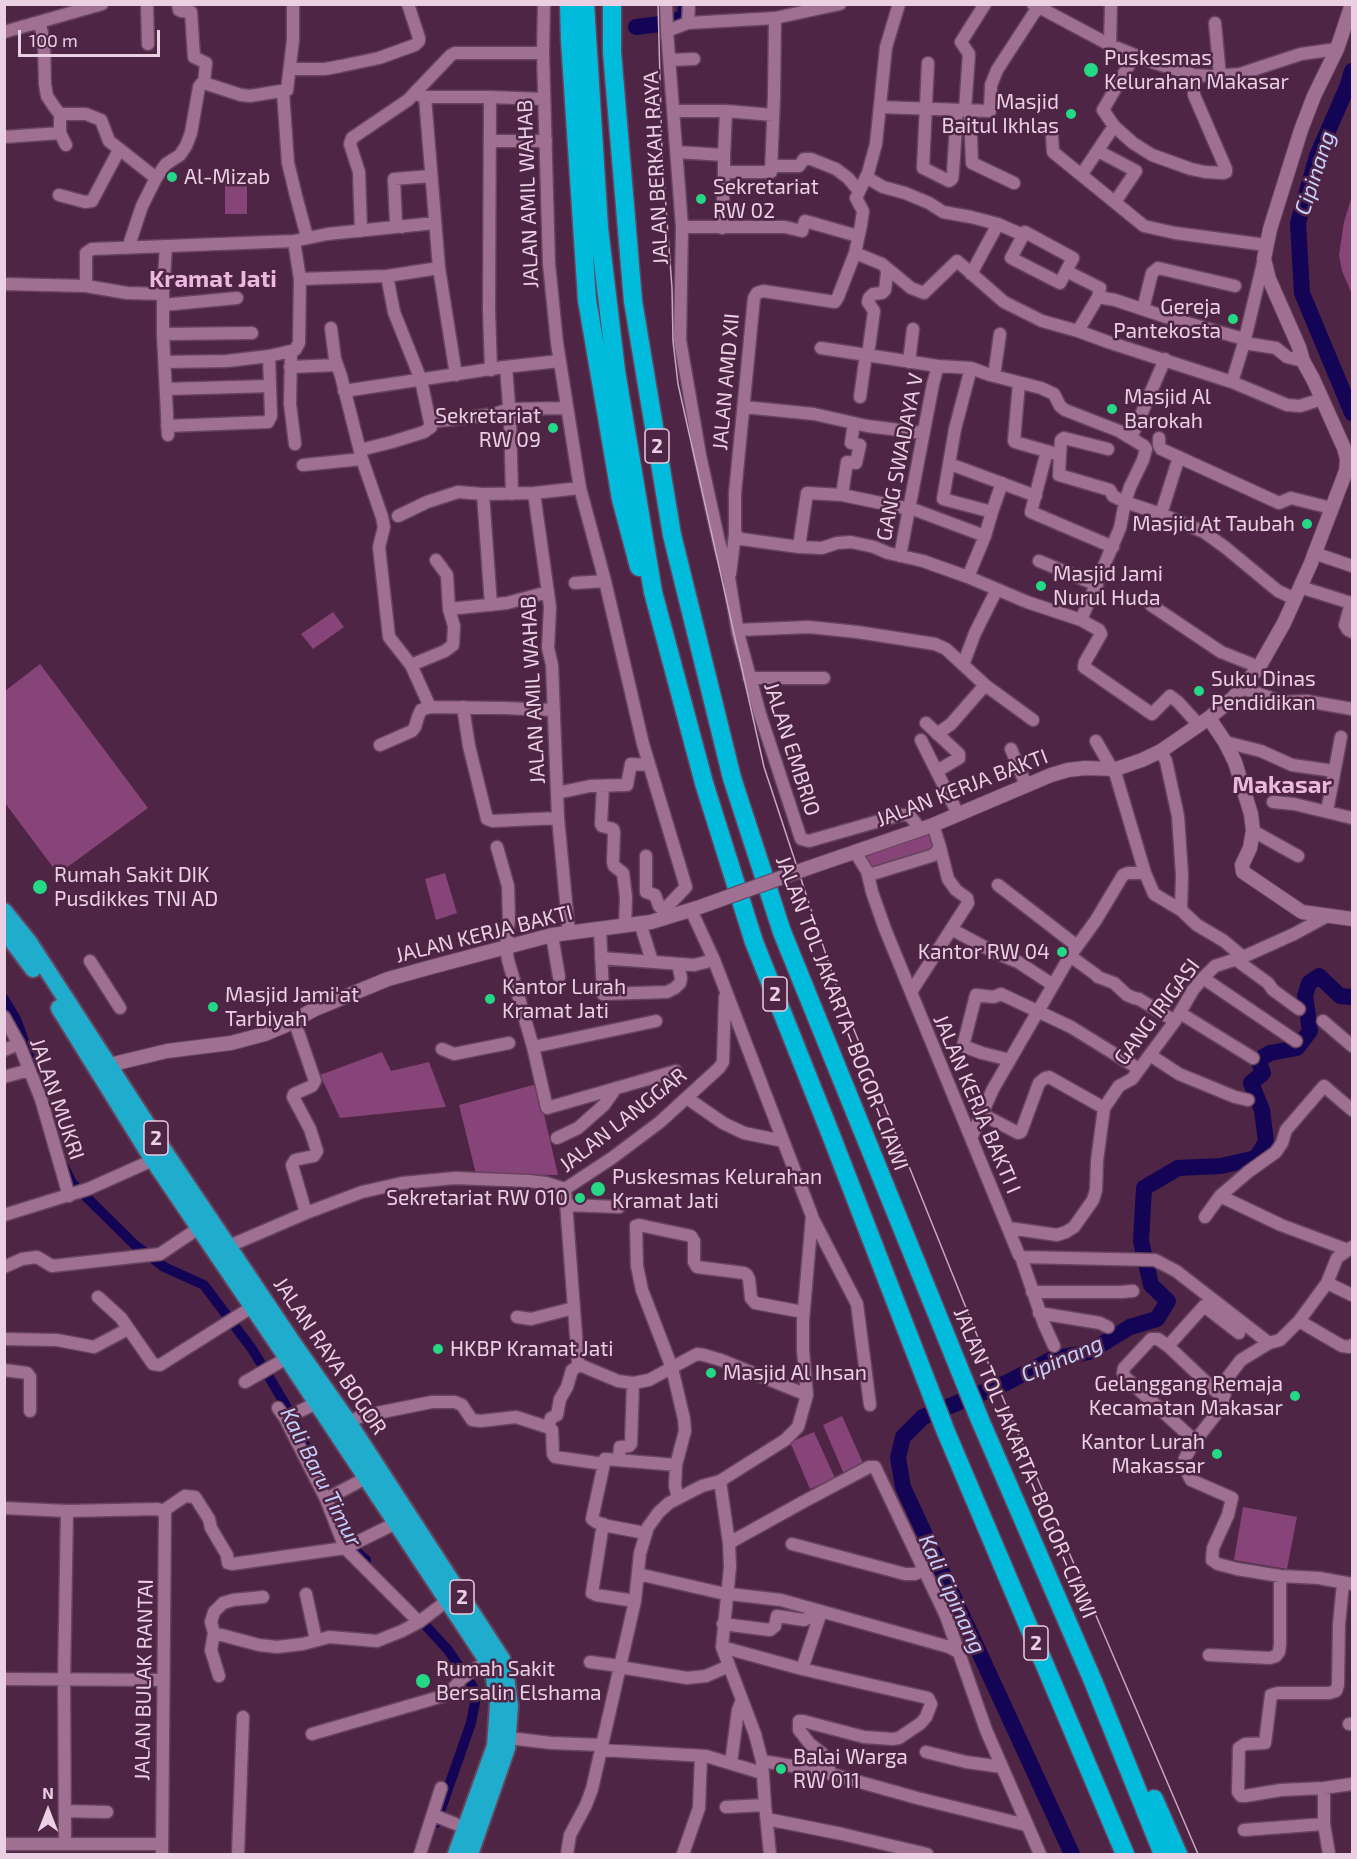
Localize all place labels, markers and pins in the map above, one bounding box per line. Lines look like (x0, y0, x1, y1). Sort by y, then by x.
place label: Puskesmas Kelurahan Makasar (1104, 45, 1289, 95)
marker: Puskesmas Kelurahan Makasar (1082, 61, 1100, 79)
place label: Masjid Baitul Ikhlas (942, 89, 1059, 139)
marker: Masjid Baitul Ikhlas (1064, 107, 1078, 121)
place label: Al-Mizab (184, 164, 270, 190)
marker: Al-Mizab (165, 170, 179, 184)
place label: Sekretariat RW 02 (713, 174, 819, 224)
marker: Sekretariat RW 02 (694, 192, 708, 206)
place label: Gereja Pantekosta (1113, 294, 1221, 344)
marker: Gereja Pantekosta (1226, 312, 1240, 326)
place label: Masjid Al Barokah (1124, 384, 1211, 434)
marker: Masjid Al Barokah (1105, 402, 1119, 416)
place label: Sekretariat RW 09 (435, 403, 541, 453)
marker: Sekretariat RW 09 (546, 421, 560, 435)
place label: Masjid At Taubah (1132, 511, 1295, 537)
marker: Masjid At Taubah (1300, 517, 1314, 531)
place label: Masjid Jami Nurul Huda (1053, 561, 1163, 611)
marker: Masjid Jami Nurul Huda (1034, 579, 1048, 593)
place label: Suku Dinas Pendidikan (1211, 666, 1316, 716)
marker: Suku Dinas Pendidikan (1192, 684, 1206, 698)
place label: Rumah Sakit DIK Pusdikkes TNI AD (54, 862, 218, 912)
marker: Rumah Sakit DIK Pusdikkes TNI AD (31, 878, 49, 896)
place label: Kantor RW 04 (918, 939, 1050, 965)
marker: Kantor RW 04 (1055, 945, 1069, 959)
place label: Kantor Lurah Kramat Jati (502, 974, 626, 1024)
place label: Masjid Jami'at Tarbiyah (225, 982, 359, 1032)
marker: Kantor Lurah Kramat Jati (483, 992, 497, 1006)
marker: Masjid Jami'at Tarbiyah (206, 1000, 220, 1014)
place label: Puskesmas Kelurahan Kramat Jati (612, 1164, 822, 1214)
marker: Puskesmas Kelurahan Kramat Jati (589, 1180, 607, 1198)
place label: Sekretariat RW 010 (386, 1185, 568, 1211)
marker: Sekretariat RW 010 (573, 1191, 587, 1205)
place label: HKBP Kramat Jati (450, 1336, 613, 1362)
marker: HKBP Kramat Jati (431, 1342, 445, 1356)
place label: Masjid Al Ihsan (723, 1360, 867, 1386)
marker: Masjid Al Ihsan (704, 1366, 718, 1380)
place label: Gelanggang Remaja Kecamatan Makasar (1089, 1371, 1283, 1421)
marker: Gelanggang Remaja Kecamatan Makasar (1288, 1389, 1302, 1403)
place label: Kantor Lurah Makassar (1081, 1429, 1205, 1479)
marker: Kantor Lurah Makassar (1210, 1447, 1224, 1461)
place label: Rumah Sakit Bersalin Elshama (436, 1656, 602, 1706)
marker: Rumah Sakit Bersalin Elshama (414, 1672, 432, 1690)
place label: Balai Warga RW 011 (793, 1744, 908, 1794)
marker: Balai Warga RW 011 (774, 1762, 788, 1776)

